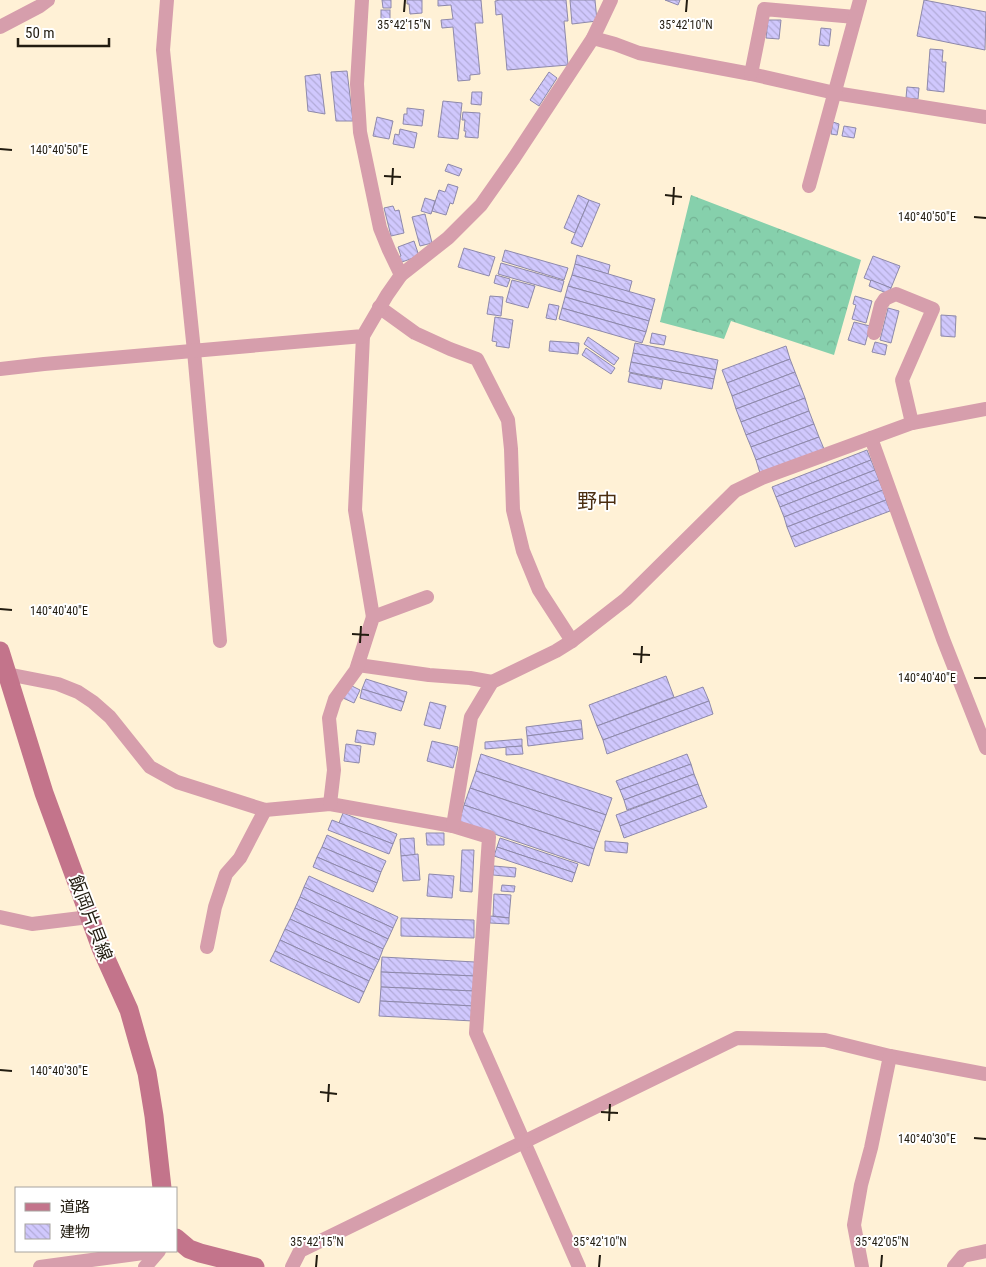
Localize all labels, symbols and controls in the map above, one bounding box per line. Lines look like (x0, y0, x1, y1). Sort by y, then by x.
scale bar (18, 15, 109, 47)
text: 35°42'15"N (377, 18, 431, 32)
text: 35°42'10"N (659, 18, 713, 32)
text: 50 m (25, 24, 55, 42)
text: 140°40'50"E (30, 143, 88, 157)
text: 140°40'50"E (898, 210, 956, 224)
district label: 野中 (577, 489, 617, 513)
text: 140°40'40"E (30, 604, 88, 618)
text: 140°40'40"E (898, 671, 956, 685)
street label: 飯岡片貝線 (65, 872, 117, 964)
text: 140°40'30"E (30, 1064, 88, 1078)
text: 140°40'30"E (898, 1132, 956, 1146)
legend (15, 1187, 178, 1252)
text: 道路 (60, 1198, 90, 1216)
text: 建物 (60, 1223, 90, 1241)
text: 35°42'15"N (290, 1235, 344, 1249)
text: 35°42'10"N (573, 1235, 627, 1249)
text: 35°42'05"N (855, 1235, 909, 1249)

